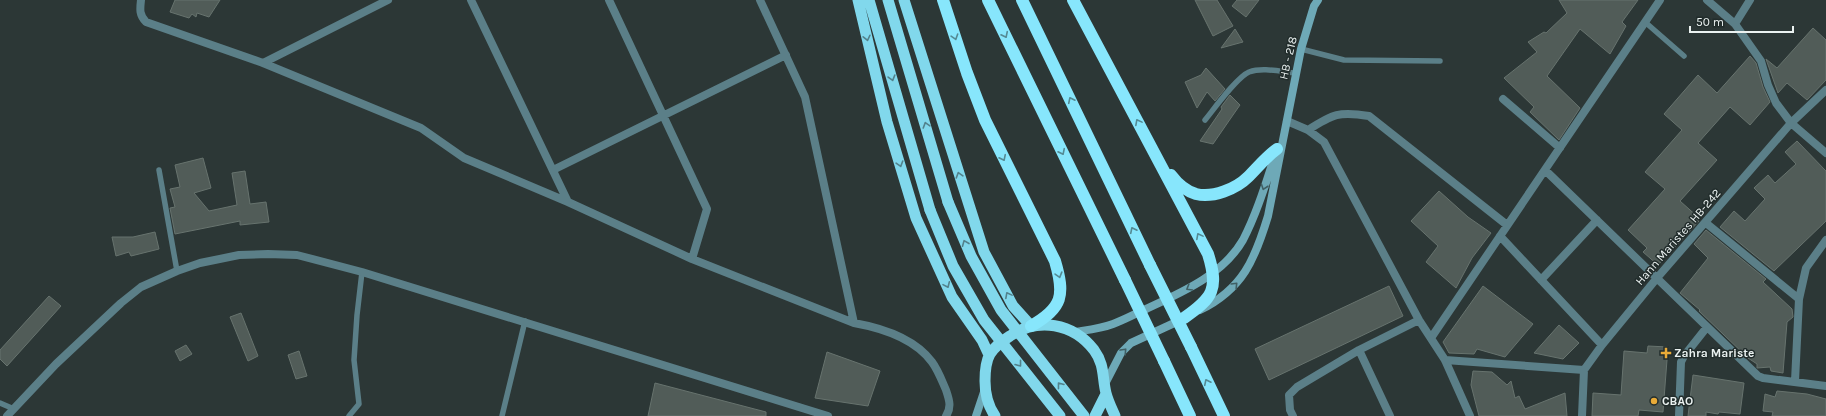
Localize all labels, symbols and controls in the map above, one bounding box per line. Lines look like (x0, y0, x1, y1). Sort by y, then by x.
scale bar (1690, 8, 1793, 34)
text: 50 m (1696, 15, 1724, 29)
one-way arrow (1000, 31, 1008, 38)
one-way arrow (950, 33, 959, 40)
one-way arrow (863, 35, 871, 41)
street label: HB - 218 (1276, 35, 1300, 81)
one-way arrow (887, 74, 896, 81)
one-way arrow (1068, 97, 1075, 105)
one-way arrow (1135, 118, 1143, 126)
one-way arrow (922, 121, 931, 128)
one-way arrow (1057, 148, 1065, 155)
one-way arrow (998, 153, 1006, 161)
one-way arrow (895, 160, 904, 167)
one-way arrow (955, 172, 964, 179)
one-way arrow (1260, 183, 1269, 190)
street label: Hann Maristes HB-242 (1632, 186, 1724, 288)
one-way arrow (1130, 227, 1138, 234)
one-way arrow (1196, 233, 1204, 241)
one-way arrow (962, 239, 970, 247)
one-way arrow (1054, 271, 1063, 278)
one-way arrow (942, 280, 950, 288)
one-way arrow (1230, 282, 1238, 290)
one-way arrow (1186, 283, 1193, 290)
one-way arrow (1005, 292, 1012, 299)
place label: Zahra Mariste (1674, 346, 1754, 360)
one-way arrow (1119, 348, 1127, 356)
marker: Zahra Mariste (1661, 348, 1671, 358)
one-way arrow (1014, 359, 1021, 366)
one-way arrow (1204, 378, 1212, 386)
one-way arrow (1058, 383, 1065, 390)
place label: CBAO (1662, 394, 1693, 408)
marker: CBAO (1649, 396, 1659, 406)

